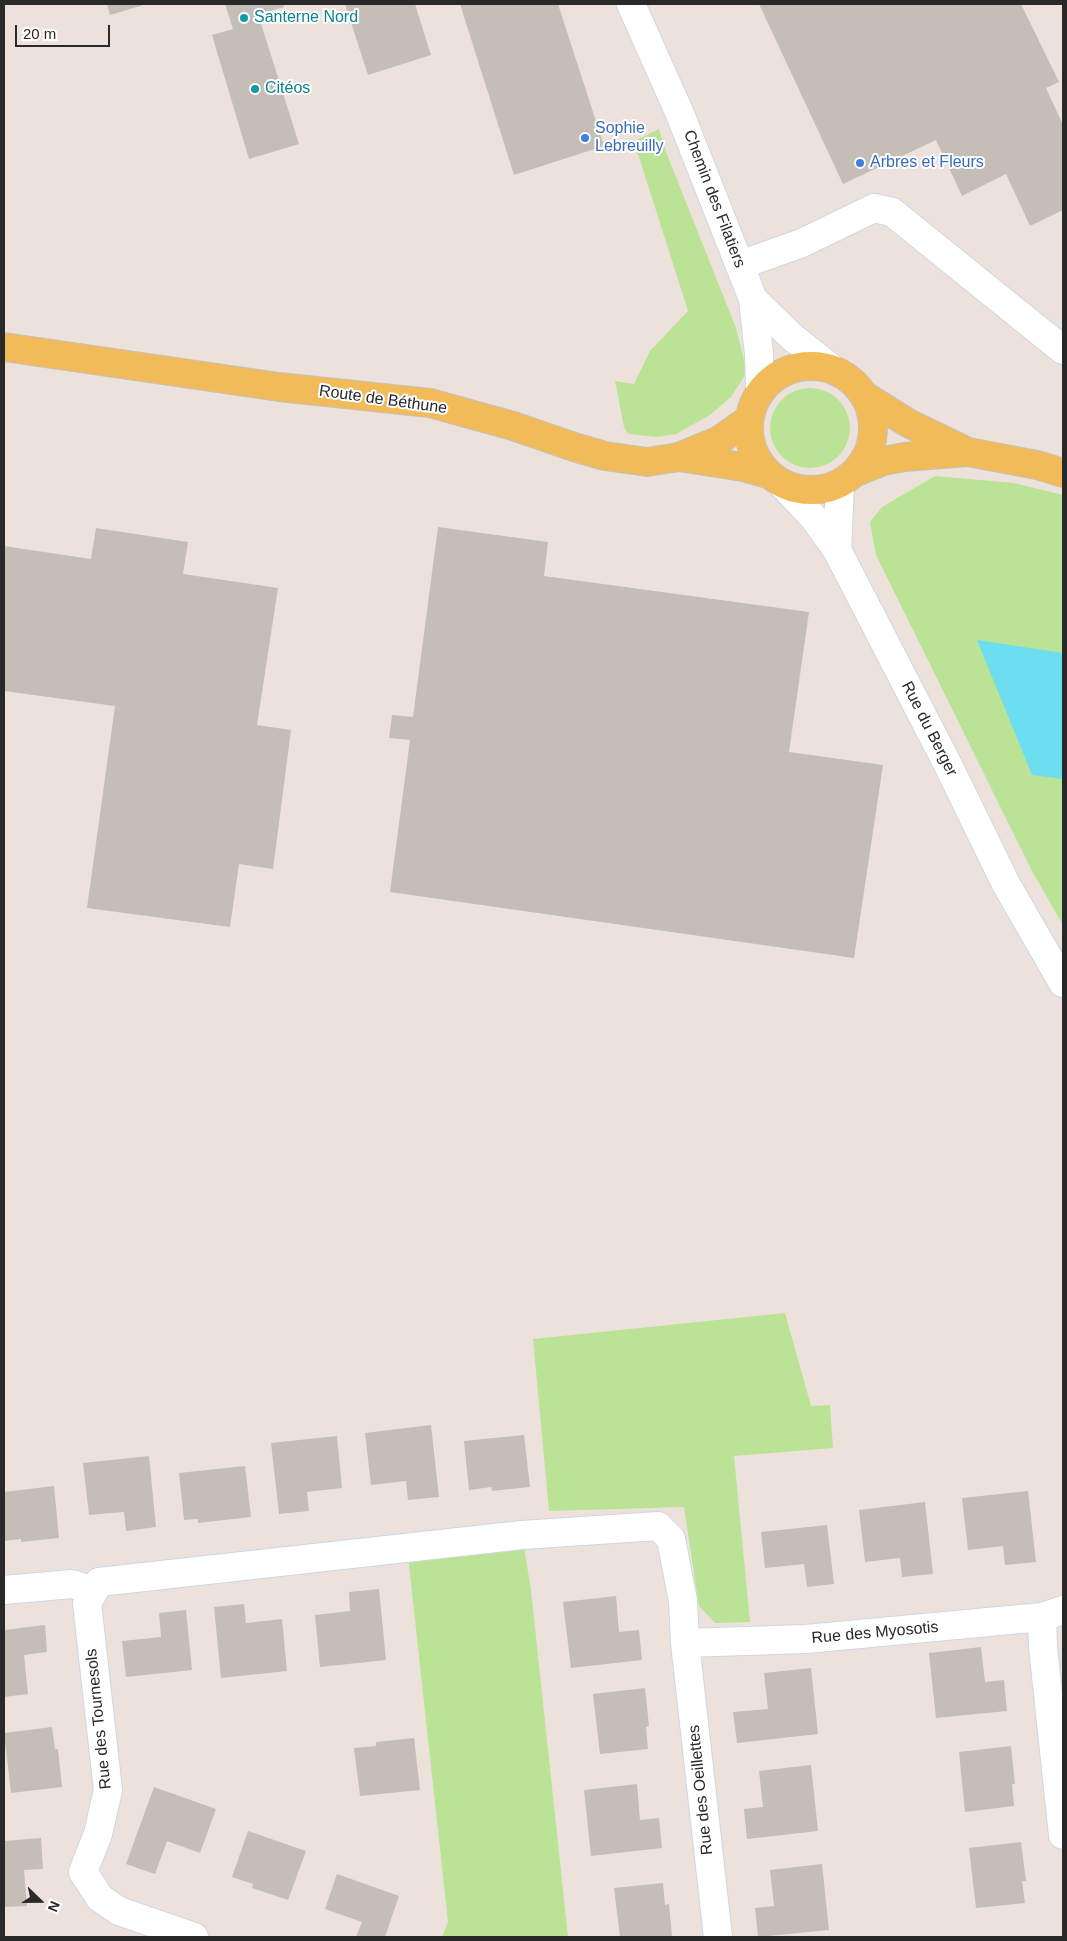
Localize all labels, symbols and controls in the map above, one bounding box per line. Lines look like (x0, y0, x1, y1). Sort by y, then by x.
place label: Santerne Nord (254, 8, 358, 28)
marker: Santerne Nord (238, 12, 250, 24)
scale bar (18, 15, 112, 47)
text: 20 m (23, 25, 56, 42)
place label: Citéos (265, 79, 310, 99)
marker: Citéos (249, 83, 261, 95)
place label: Sophie Lebreuilly (595, 119, 663, 157)
street label: Chemin des Filatiers (679, 127, 749, 271)
marker: Sophie Lebreuilly (579, 132, 591, 144)
place label: Arbres et Fleurs (870, 153, 984, 173)
marker: Arbres et Fleurs (854, 157, 866, 169)
street label: Route de Béthune (318, 382, 448, 418)
street label: Rue du Berger (897, 678, 961, 780)
street label: Rue des Myosotis (811, 1618, 939, 1648)
street label: Rue des Tournesols (82, 1648, 116, 1790)
street label: Rue des Oeillettes (685, 1724, 717, 1856)
north arrow (15, 1876, 65, 1926)
text: N (45, 1899, 63, 1914)

